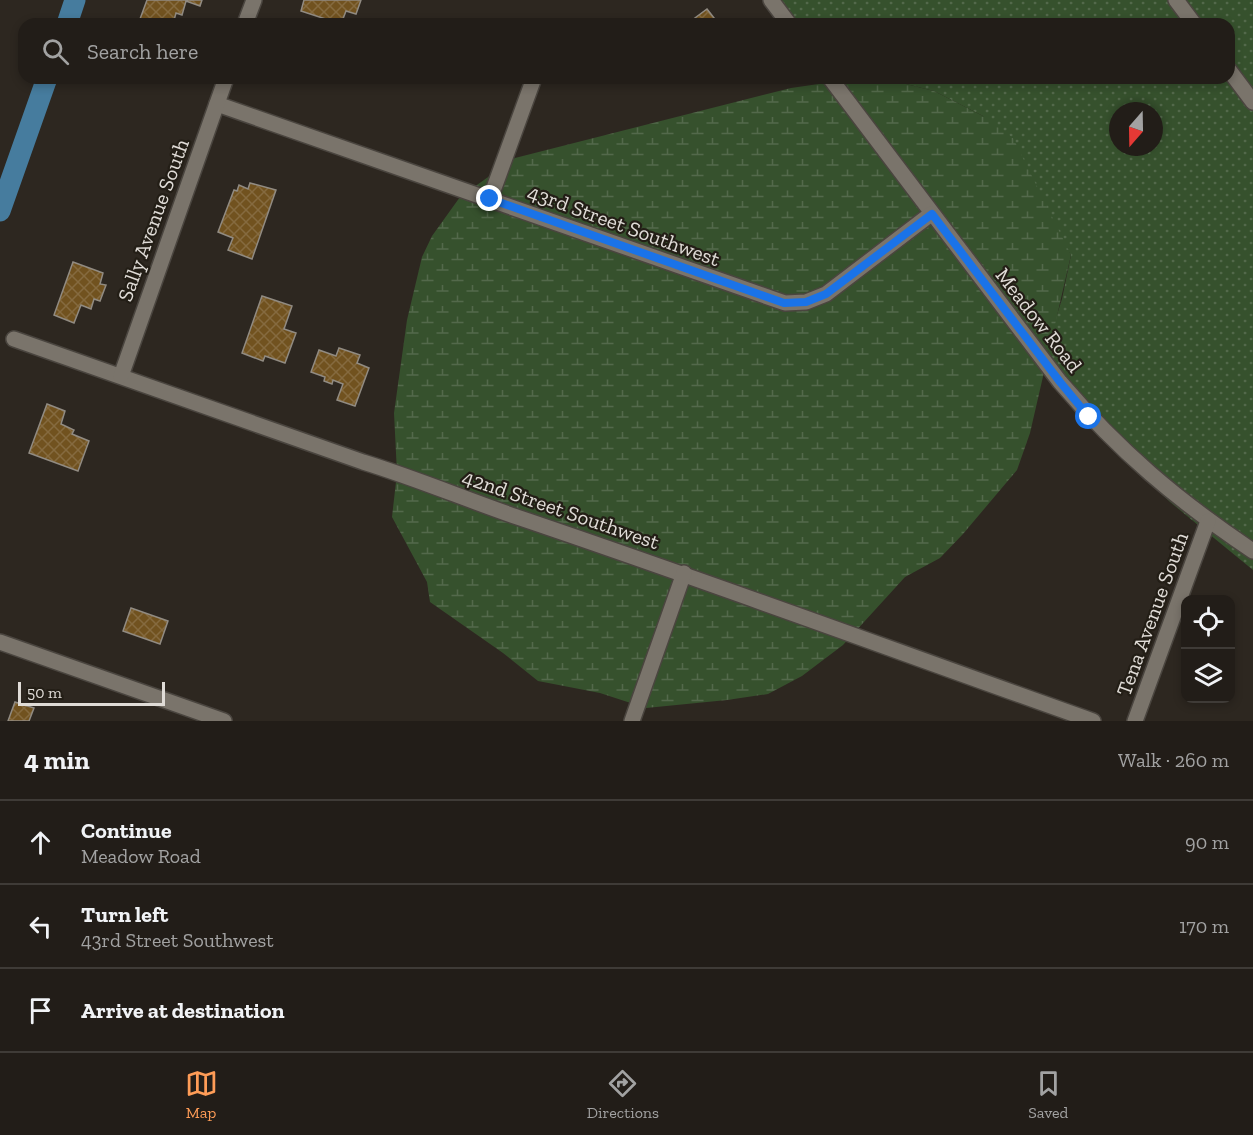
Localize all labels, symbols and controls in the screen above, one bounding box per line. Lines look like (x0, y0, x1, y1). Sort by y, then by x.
search box (18, 18, 1235, 84)
icon: search (39, 35, 72, 68)
text: Search here (87, 38, 198, 65)
north arrow (1109, 102, 1163, 156)
street label: Sally Avenue South (112, 135, 194, 305)
street label: 43rd Street Southwest (525, 179, 724, 271)
route end (476, 185, 502, 211)
street label: Meadow Road (990, 263, 1088, 378)
route start (1075, 403, 1101, 429)
street label: 42nd Street Southwest (459, 464, 663, 554)
street label: Tena Avenue South (1111, 528, 1193, 699)
map controls (1181, 595, 1235, 703)
button: locate (1181, 595, 1235, 649)
button: layers (1181, 649, 1235, 703)
scale bar (18, 679, 165, 706)
text: 50 m (27, 683, 62, 702)
text: 4 min (24, 744, 90, 776)
text: Walk · 260 m (1118, 748, 1229, 772)
text: Continue (81, 817, 172, 844)
icon: ahead (24, 826, 57, 859)
text: 90 m (1185, 830, 1229, 854)
text: Meadow Road (81, 844, 201, 868)
text: Turn left (81, 901, 168, 928)
icon: left (24, 910, 57, 943)
text: 170 m (1179, 914, 1229, 938)
text: 43rd Street Southwest (81, 928, 274, 952)
icon: arrive (24, 994, 57, 1027)
text: Arrive at destination (81, 997, 284, 1024)
tab: Map (185, 1067, 218, 1122)
tab: Directions (587, 1067, 659, 1122)
tab: Saved (1028, 1067, 1068, 1122)

